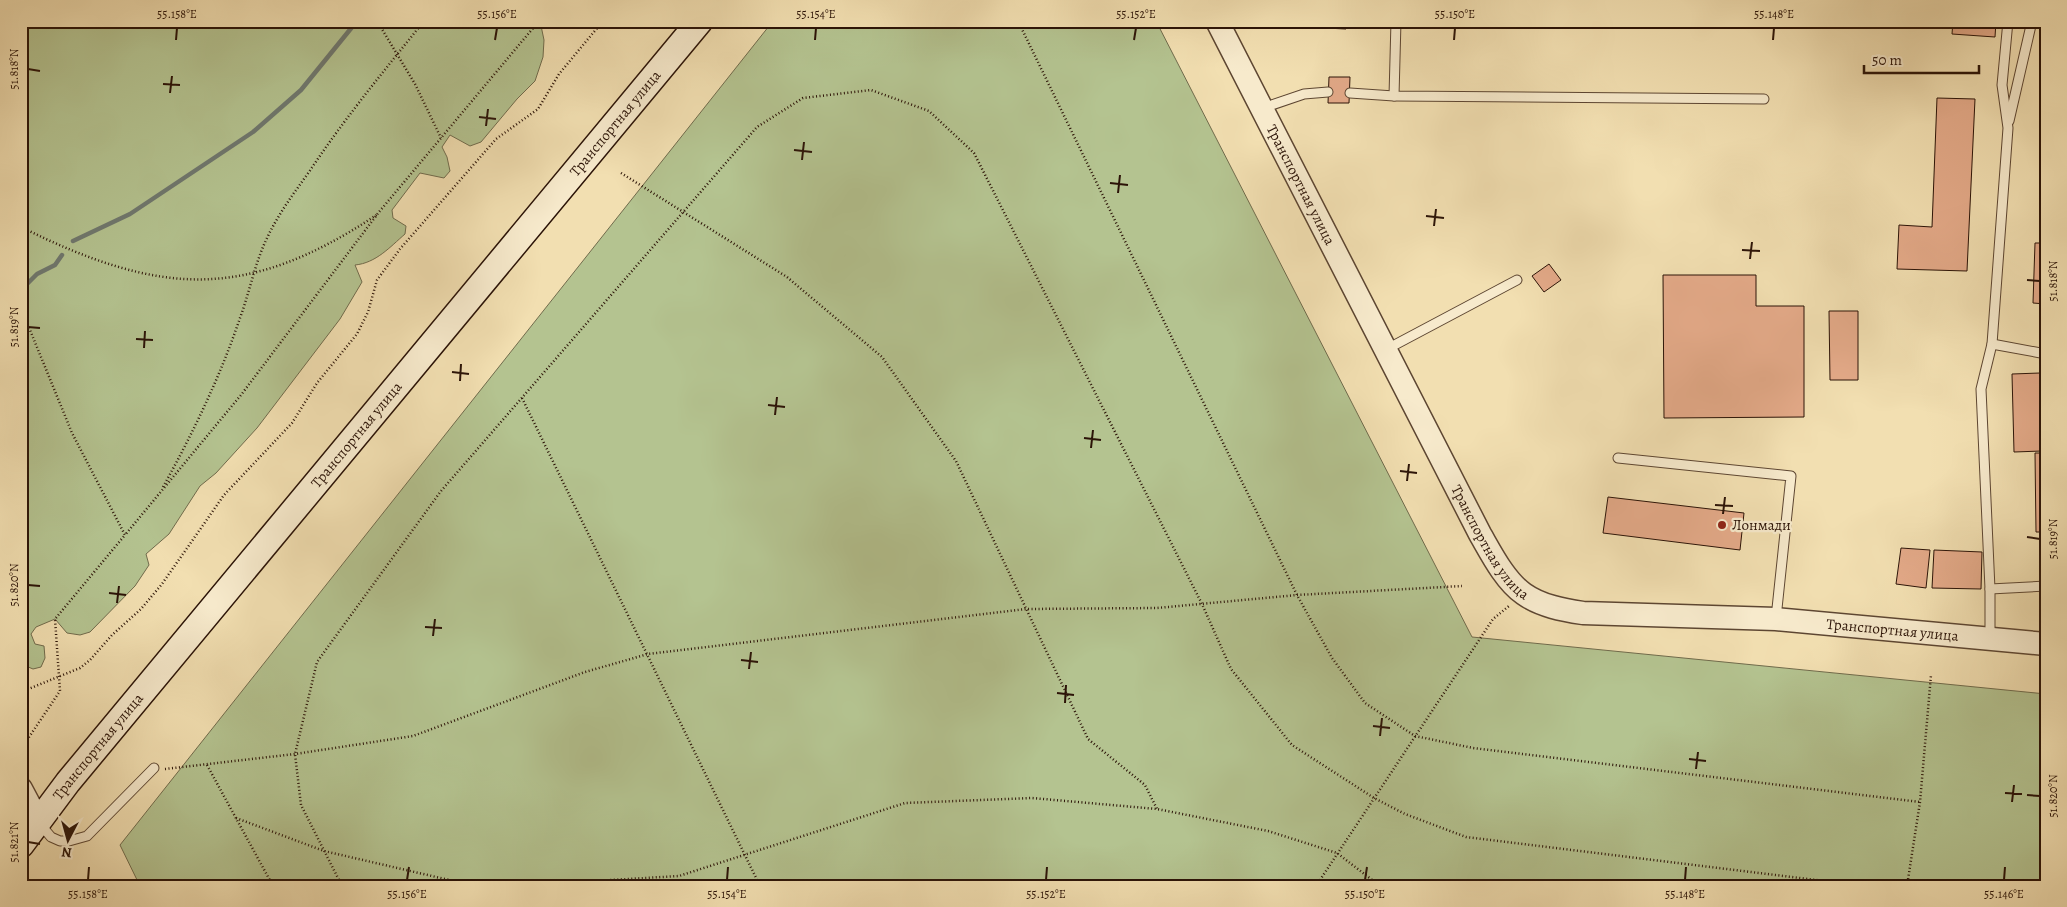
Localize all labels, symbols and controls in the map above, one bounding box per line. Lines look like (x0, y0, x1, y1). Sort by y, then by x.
text: 55.158°E (157, 6, 197, 22)
text: 55.156°E (477, 6, 517, 22)
text: 55.154°E (796, 6, 836, 22)
text: 55.152°E (1116, 6, 1156, 22)
text: 55.150°E (1435, 6, 1475, 22)
text: 55.148°E (1754, 6, 1794, 22)
scale bar (1864, 42, 1980, 74)
text: 51.818°N (6, 48, 22, 89)
text: 50 m (1872, 50, 1902, 70)
street label: Транспортная улица (565, 66, 665, 181)
street label: Транспортная улица (1262, 121, 1340, 248)
text: 51.818°N (2045, 260, 2061, 301)
text: 51.819°N (6, 306, 22, 347)
street label: Транспортная улица (306, 377, 407, 492)
street label: Транспортная улица (1447, 482, 1533, 604)
place label: Лонмади (1732, 515, 1791, 535)
text: 51.819°N (2045, 518, 2061, 559)
marker: Лонмади (1716, 519, 1728, 531)
text: 51.820°N (6, 563, 22, 607)
street label: Транспортная улица (1825, 614, 1959, 646)
street label: Транспортная улица (48, 689, 148, 804)
text: 51.820°N (2045, 774, 2061, 818)
north arrow (42, 814, 92, 864)
text: 51.821°N (6, 821, 22, 862)
text: N (61, 842, 73, 862)
text: 55.158°E (68, 886, 108, 902)
text: 55.156°E (387, 886, 427, 902)
text: 55.154°E (707, 886, 747, 902)
text: 55.152°E (1026, 886, 1066, 902)
text: 55.150°E (1345, 886, 1385, 902)
text: 55.148°E (1665, 886, 1705, 902)
text: 55.146°E (1984, 886, 2024, 902)

